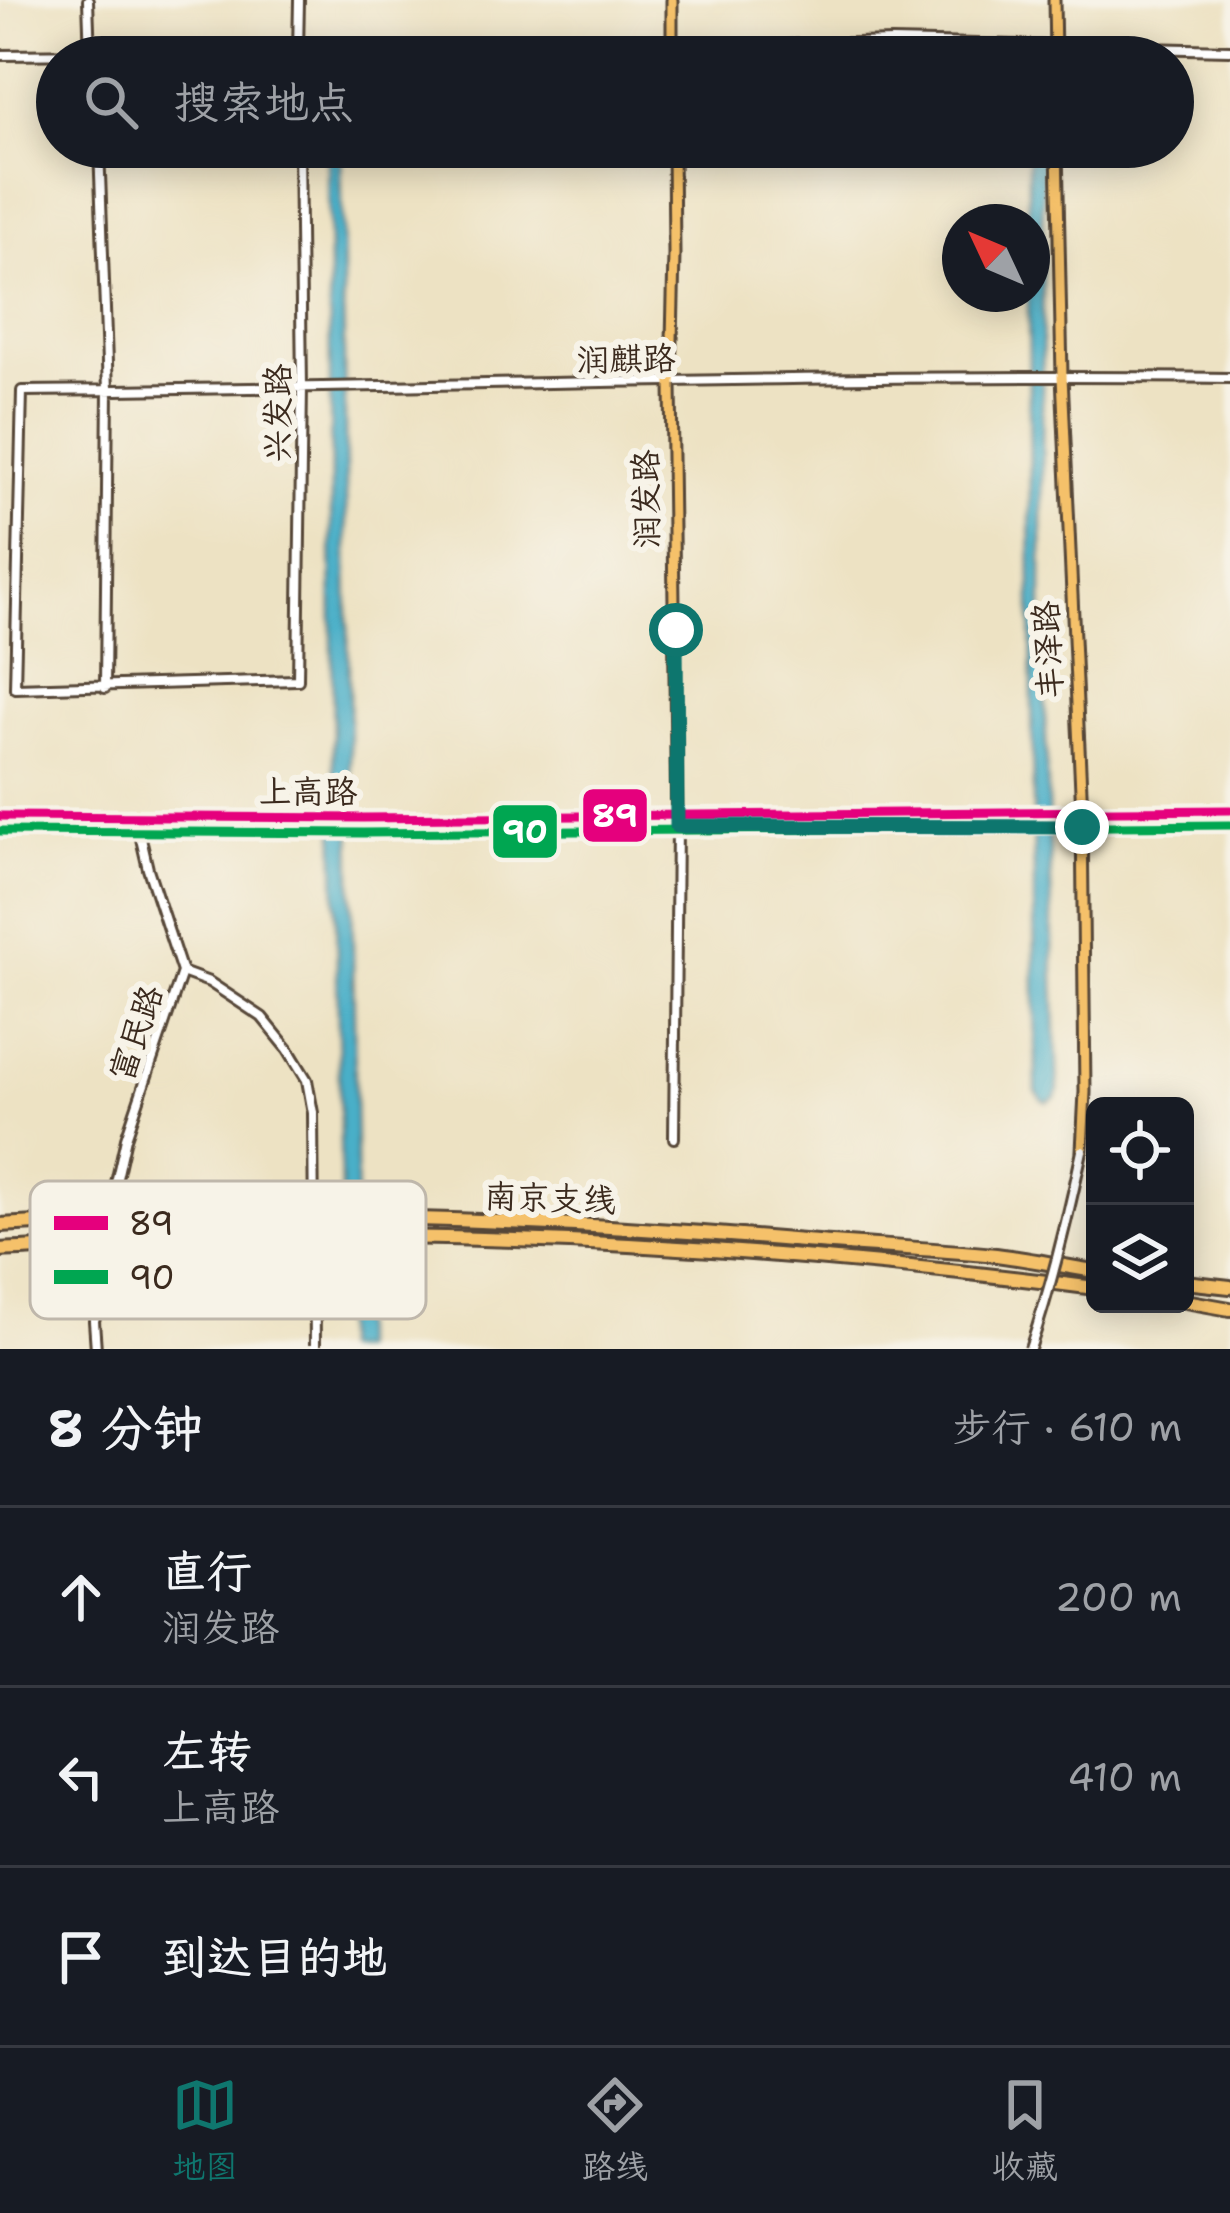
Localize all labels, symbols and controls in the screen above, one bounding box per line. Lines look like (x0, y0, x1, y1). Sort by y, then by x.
search box (36, 36, 1194, 168)
icon: search (78, 69, 144, 135)
text: 搜索地点 (174, 72, 354, 132)
north arrow (942, 204, 1050, 312)
street label: 润麒路 (576, 336, 676, 382)
street label: 兴发路 (255, 364, 300, 463)
street label: 润发路 (623, 449, 669, 549)
street label: 丰泽路 (1023, 599, 1073, 701)
route start (649, 603, 703, 657)
street label: 上高路 (259, 769, 358, 814)
line badge: 89 (581, 787, 649, 844)
text: 89 (592, 793, 638, 838)
route end (1055, 800, 1109, 854)
line badge: 90 (491, 803, 559, 860)
text: 90 (502, 809, 548, 854)
street label: 富民路 (99, 979, 173, 1087)
map controls (1086, 1097, 1194, 1313)
button: locate (1086, 1097, 1194, 1205)
street label: 南京支线 (483, 1173, 617, 1223)
legend (30, 1181, 426, 1319)
text: 89 (129, 1201, 174, 1246)
button: layers (1086, 1205, 1194, 1313)
text: 90 (129, 1255, 175, 1300)
text: 8 分钟 (48, 1394, 203, 1462)
text: 步行 · 610 m (953, 1401, 1182, 1453)
text: 直行 (162, 1541, 252, 1601)
icon: ahead (48, 1564, 114, 1630)
text: 200 m (1055, 1571, 1182, 1623)
text: 润发路 (162, 1601, 279, 1653)
text: 左转 (162, 1721, 252, 1781)
icon: left (48, 1744, 114, 1810)
text: 410 m (1067, 1751, 1182, 1803)
text: 上高路 (162, 1781, 279, 1833)
icon: arrive (48, 1924, 114, 1990)
text: 到达目的地 (162, 1927, 387, 1987)
tab: 地图 (172, 2072, 238, 2189)
tab: 路线 (582, 2072, 648, 2189)
tab: 收藏 (992, 2072, 1058, 2189)

